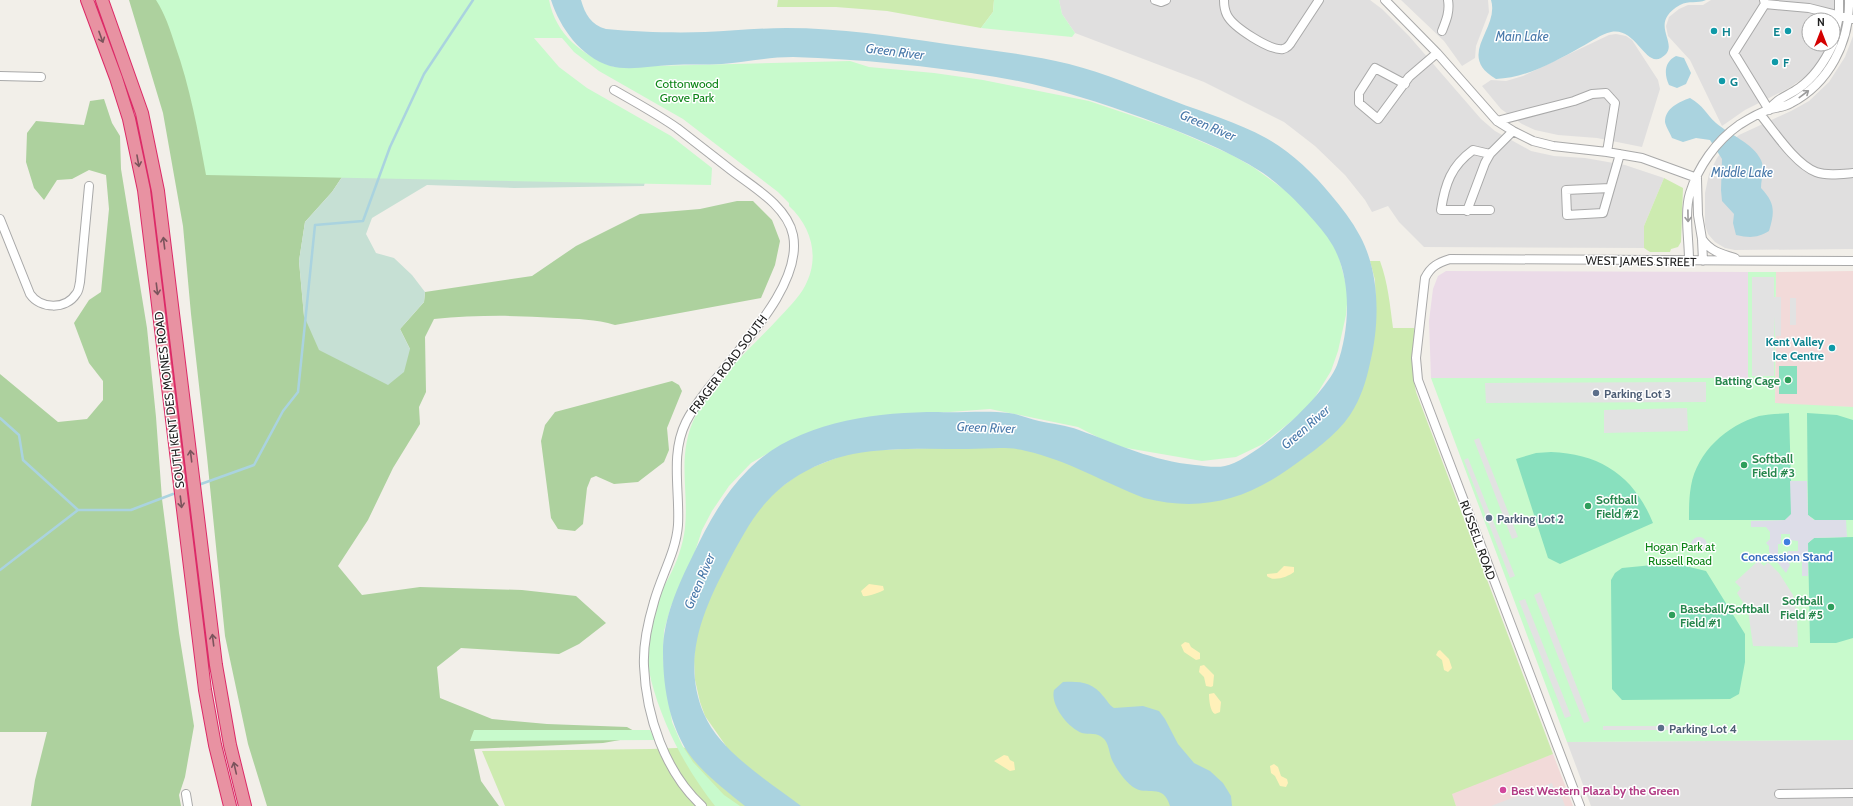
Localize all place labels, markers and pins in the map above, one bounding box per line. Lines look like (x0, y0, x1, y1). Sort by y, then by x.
place label: H (1722, 24, 1731, 39)
place label: E (1773, 24, 1780, 39)
marker: H (1709, 26, 1719, 36)
marker: E (1783, 26, 1793, 36)
place label: F (1783, 55, 1790, 70)
marker: F (1770, 57, 1780, 67)
place label: G (1730, 74, 1738, 89)
marker: G (1717, 76, 1727, 86)
place label: Kent Valley Ice Centre (1766, 334, 1825, 363)
marker: Kent Valley Ice Centre (1827, 343, 1837, 353)
place label: Batting Cage (1715, 373, 1780, 388)
marker: Batting Cage (1783, 375, 1793, 385)
place label: Parking Lot 3 (1604, 386, 1671, 401)
marker: Parking Lot 3 (1591, 388, 1601, 398)
place label: Softball Field #3 (1752, 451, 1795, 480)
marker: Softball Field #3 (1739, 460, 1749, 470)
place label: Softball Field #2 (1596, 492, 1639, 521)
marker: Softball Field #2 (1583, 501, 1593, 511)
place label: Parking Lot 2 (1497, 511, 1564, 526)
marker: Parking Lot 2 (1484, 513, 1494, 523)
marker: Concession Stand (1782, 537, 1792, 547)
place label: Concession Stand (1741, 549, 1833, 564)
place label: Softball Field #5 (1780, 593, 1823, 622)
place label: Baseball/Softball Field #1 (1680, 601, 1769, 630)
marker: Softball Field #5 (1826, 602, 1836, 612)
marker: Baseball/Softball Field #1 (1667, 610, 1677, 620)
place label: Parking Lot 4 (1669, 721, 1737, 736)
marker: Parking Lot 4 (1656, 723, 1666, 733)
place label: Best Western Plaza by the Green (1511, 783, 1679, 798)
marker: Best Western Plaza by the Green (1498, 785, 1508, 795)

